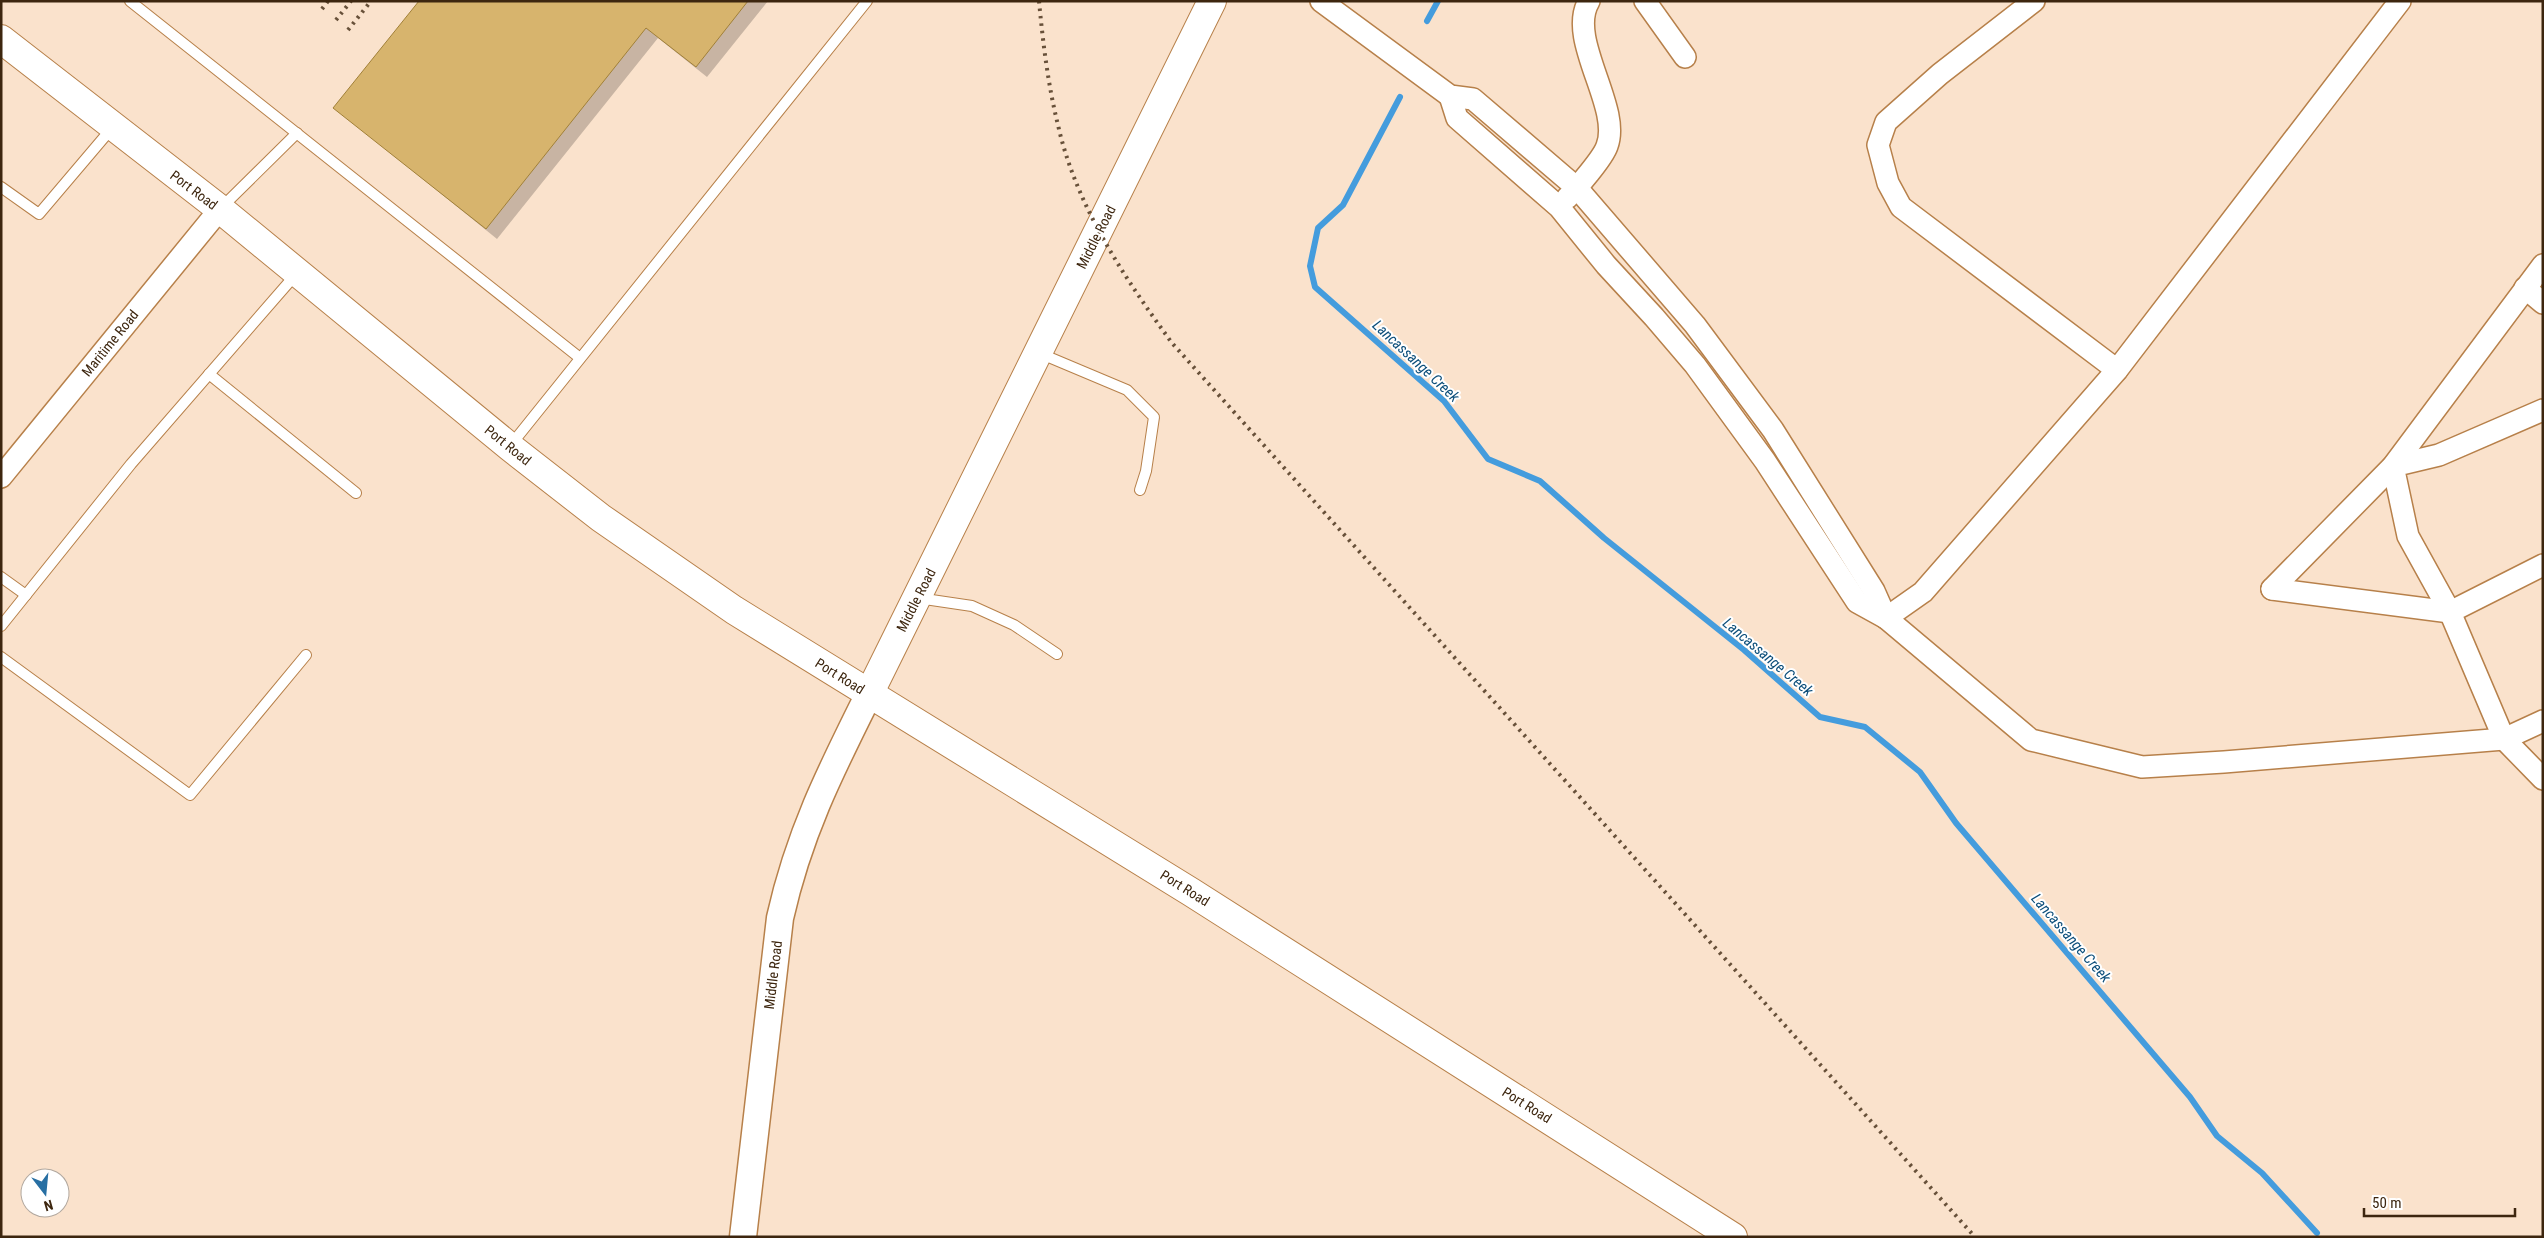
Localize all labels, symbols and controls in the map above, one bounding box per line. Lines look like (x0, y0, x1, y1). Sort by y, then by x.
street label: Port Road (167, 167, 221, 213)
street label: Middle Road (1073, 203, 1119, 271)
street label: Maritime Road (78, 307, 142, 379)
water label: Lancassange Creek (1369, 316, 1463, 406)
street label: Port Road (482, 422, 534, 468)
street label: Middle Road (893, 566, 939, 634)
water label: Lancassange Creek (1719, 614, 1817, 700)
street label: Port Road (813, 655, 867, 697)
street label: Port Road (1158, 867, 1212, 909)
water label: Lancassange Creek (2027, 890, 2115, 987)
street label: Middle Road (761, 940, 785, 1010)
street label: Port Road (1500, 1084, 1554, 1126)
north arrow (20, 1168, 70, 1218)
scale bar (2364, 1186, 2515, 1218)
text: 50 m (2372, 1194, 2402, 1212)
text: N (42, 1197, 55, 1214)

